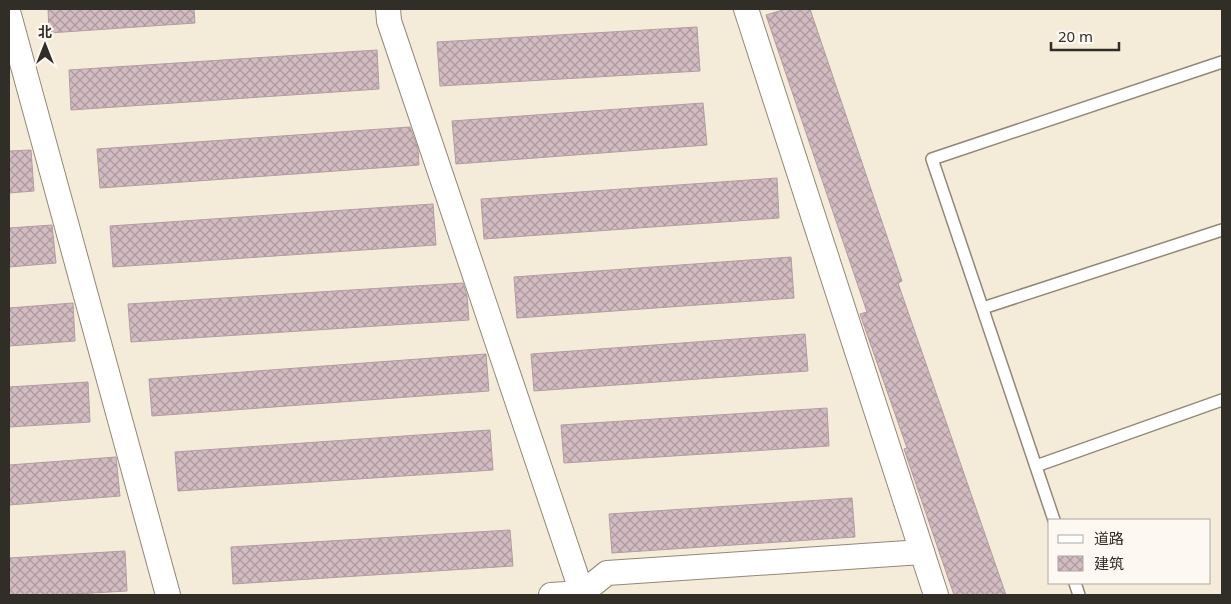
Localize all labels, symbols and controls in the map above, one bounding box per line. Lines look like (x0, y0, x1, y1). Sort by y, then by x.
north arrow (20, 20, 70, 70)
scale bar (1051, 20, 1118, 52)
text: 北 (38, 22, 52, 41)
text: 20 m (1058, 26, 1093, 46)
legend (1048, 519, 1211, 584)
text: 道路 (1094, 528, 1124, 548)
text: 建筑 (1094, 553, 1124, 573)

